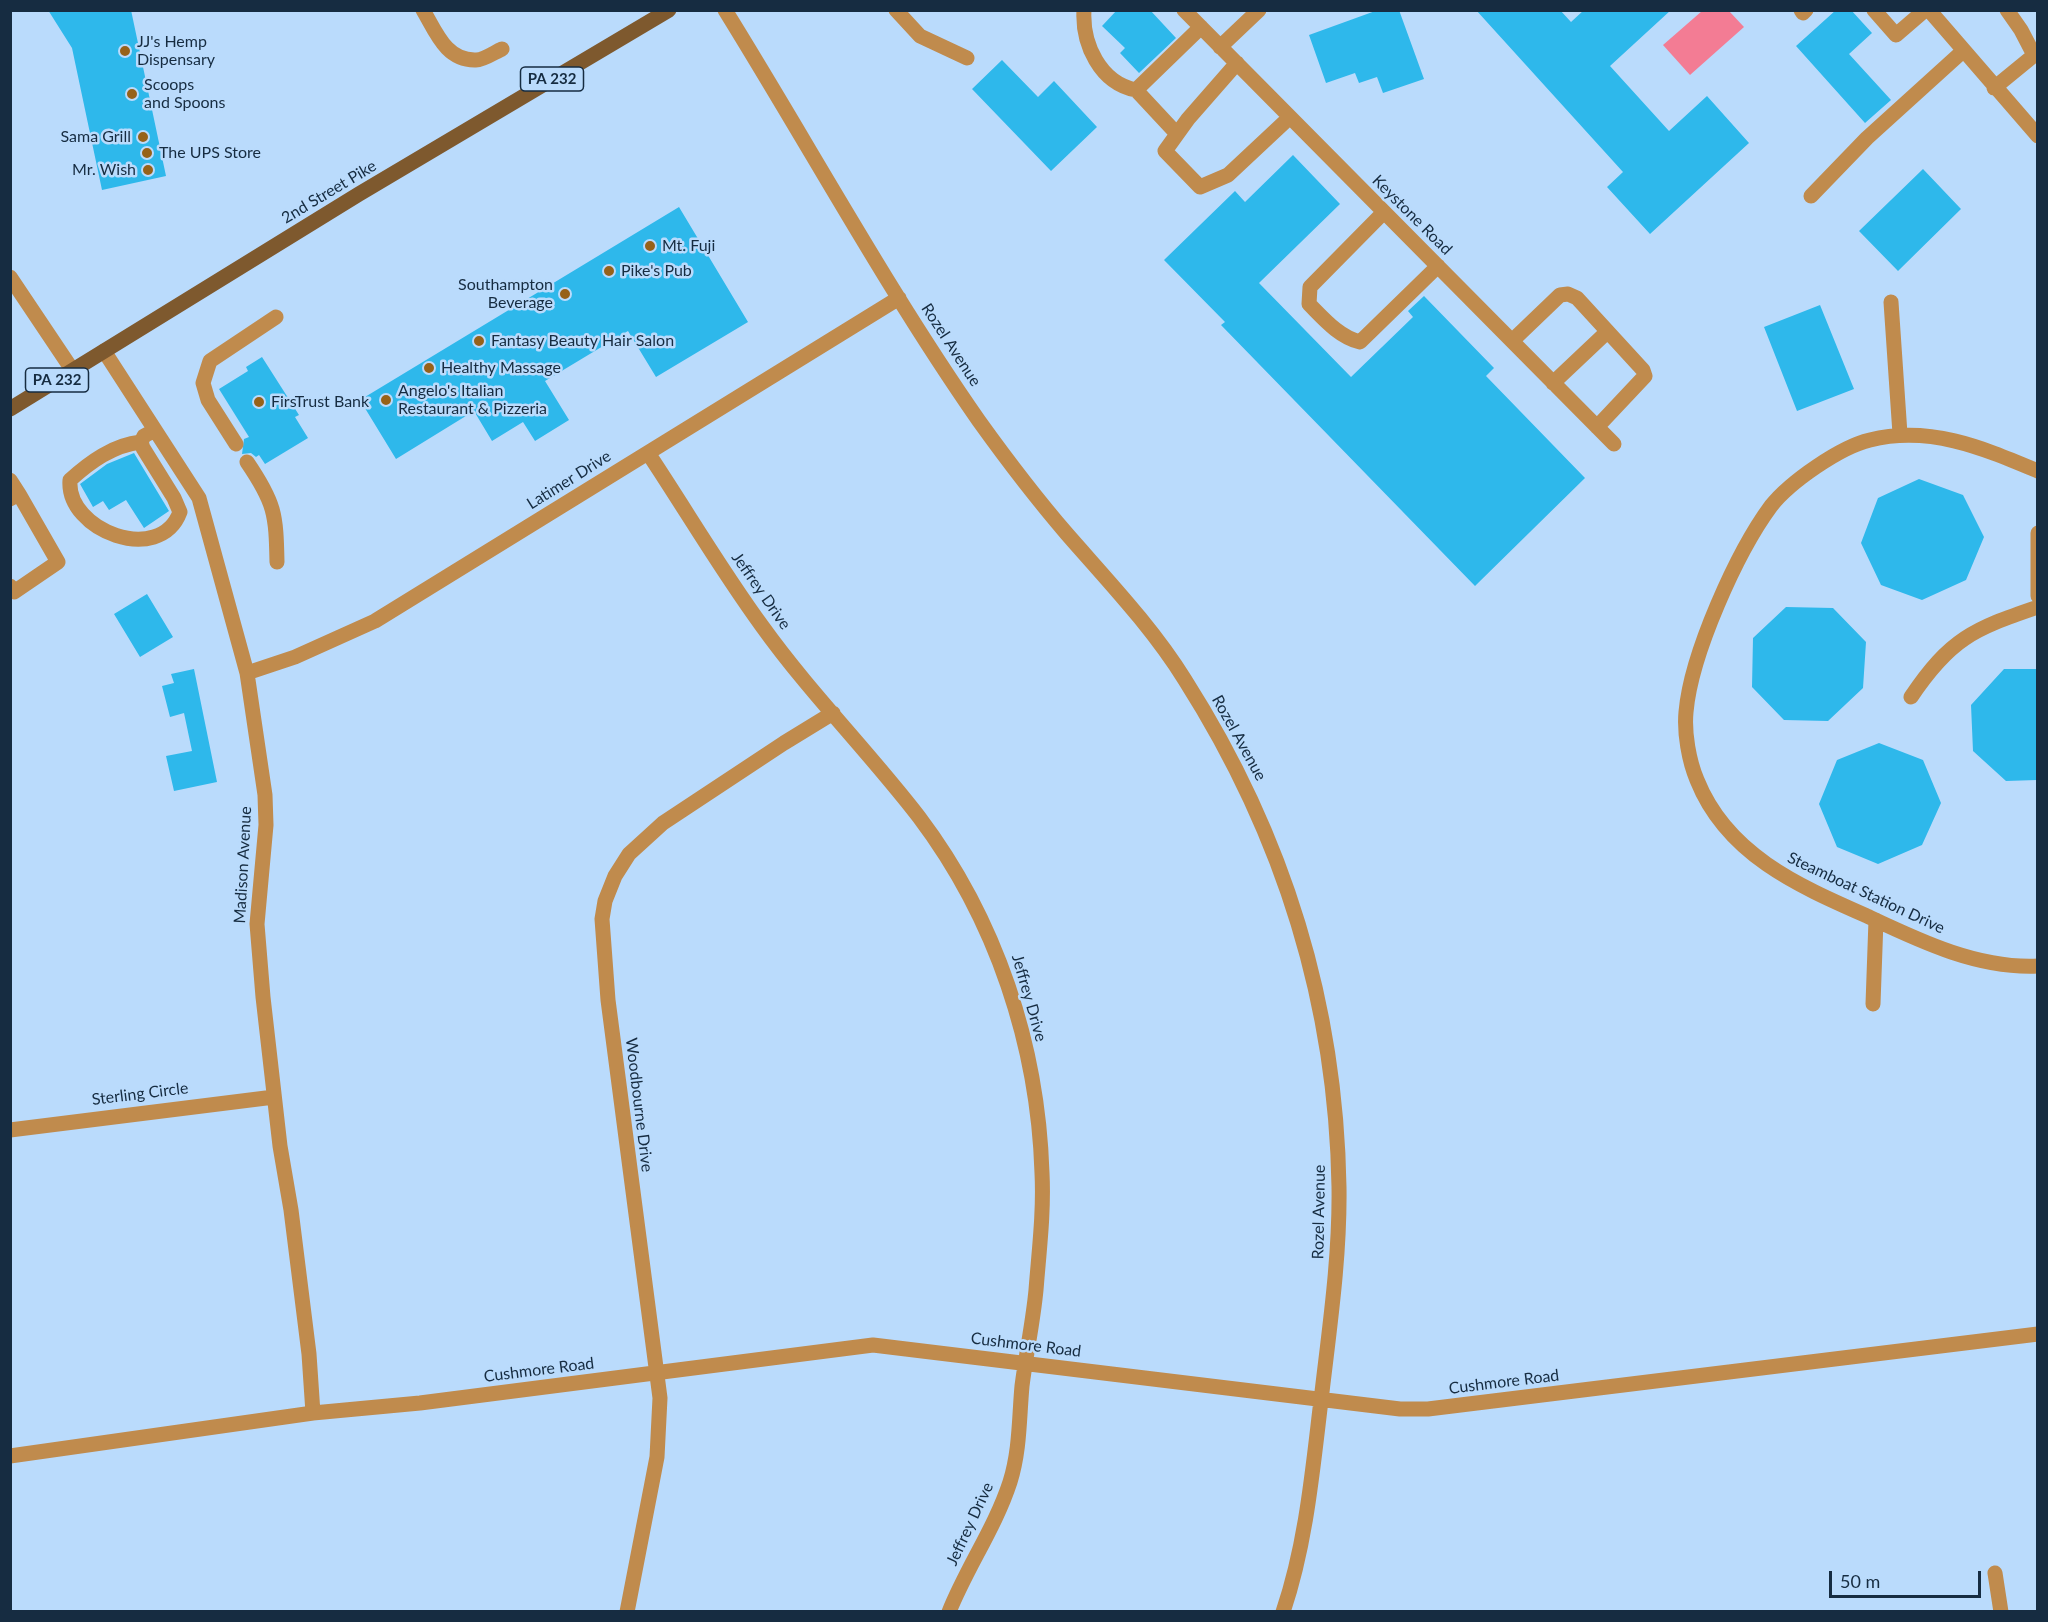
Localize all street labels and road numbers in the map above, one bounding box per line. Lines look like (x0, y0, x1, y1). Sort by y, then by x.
road number: PA 232 (520, 67, 584, 91)
street label: 2nd Street Pike (278, 156, 380, 228)
street label: Keystone Road (1368, 171, 1456, 259)
street label: Rozel Avenue (917, 300, 985, 390)
road number: PA 232 (26, 368, 88, 392)
street label: Latimer Drive (523, 447, 615, 513)
street label: Jeffrey Drive (727, 549, 795, 633)
street label: Rozel Avenue (1208, 692, 1270, 784)
street label: Madison Avenue (230, 806, 256, 924)
street label: Steamboat Station Drive (1784, 848, 1948, 938)
street label: Jeffrey Drive (1007, 952, 1051, 1044)
street label: Woodbourne Drive (621, 1037, 657, 1173)
street label: Sterling Circle (91, 1079, 189, 1109)
street label: Rozel Avenue (1309, 1164, 1329, 1260)
street label: Cushmore Road (970, 1329, 1082, 1361)
street label: Cushmore Road (483, 1354, 595, 1386)
street label: Cushmore Road (1448, 1366, 1560, 1398)
street label: Jeffrey Drive (942, 1479, 998, 1569)

